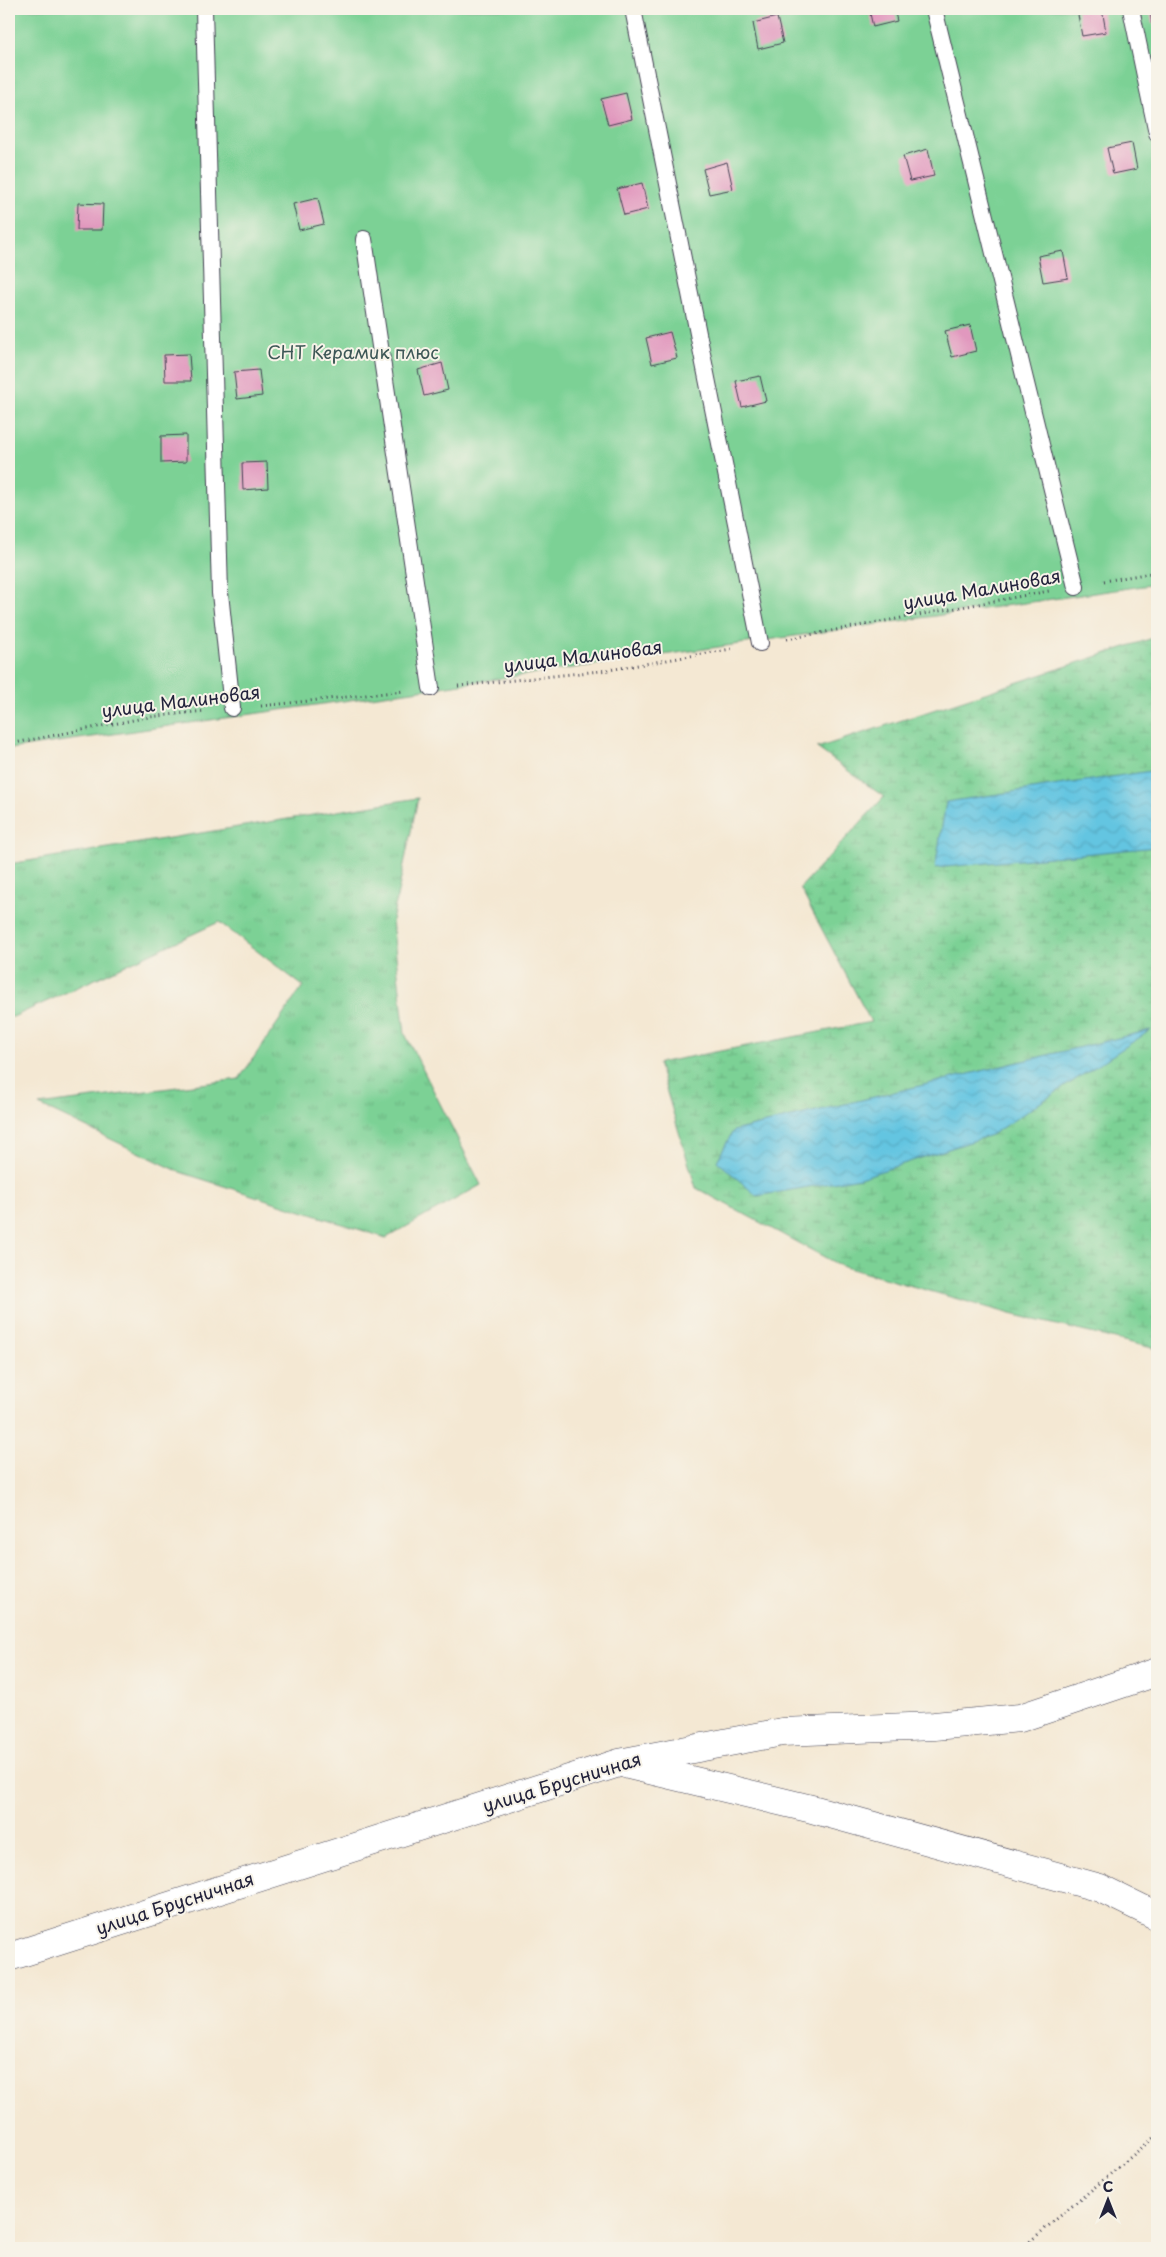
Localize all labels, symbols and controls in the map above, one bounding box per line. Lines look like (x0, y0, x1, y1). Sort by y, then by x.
park label: СНТ Керамик плюс (267, 338, 439, 365)
street label: улица Малиновая (901, 561, 1063, 616)
street label: улица Малиновая (502, 632, 664, 679)
street label: улица Малиновая (100, 677, 262, 724)
street label: улица Брусничная (479, 1745, 644, 1819)
street label: улица Брусничная (92, 1864, 257, 1941)
north arrow (1084, 2174, 1134, 2224)
text: С (1103, 2176, 1113, 2197)

